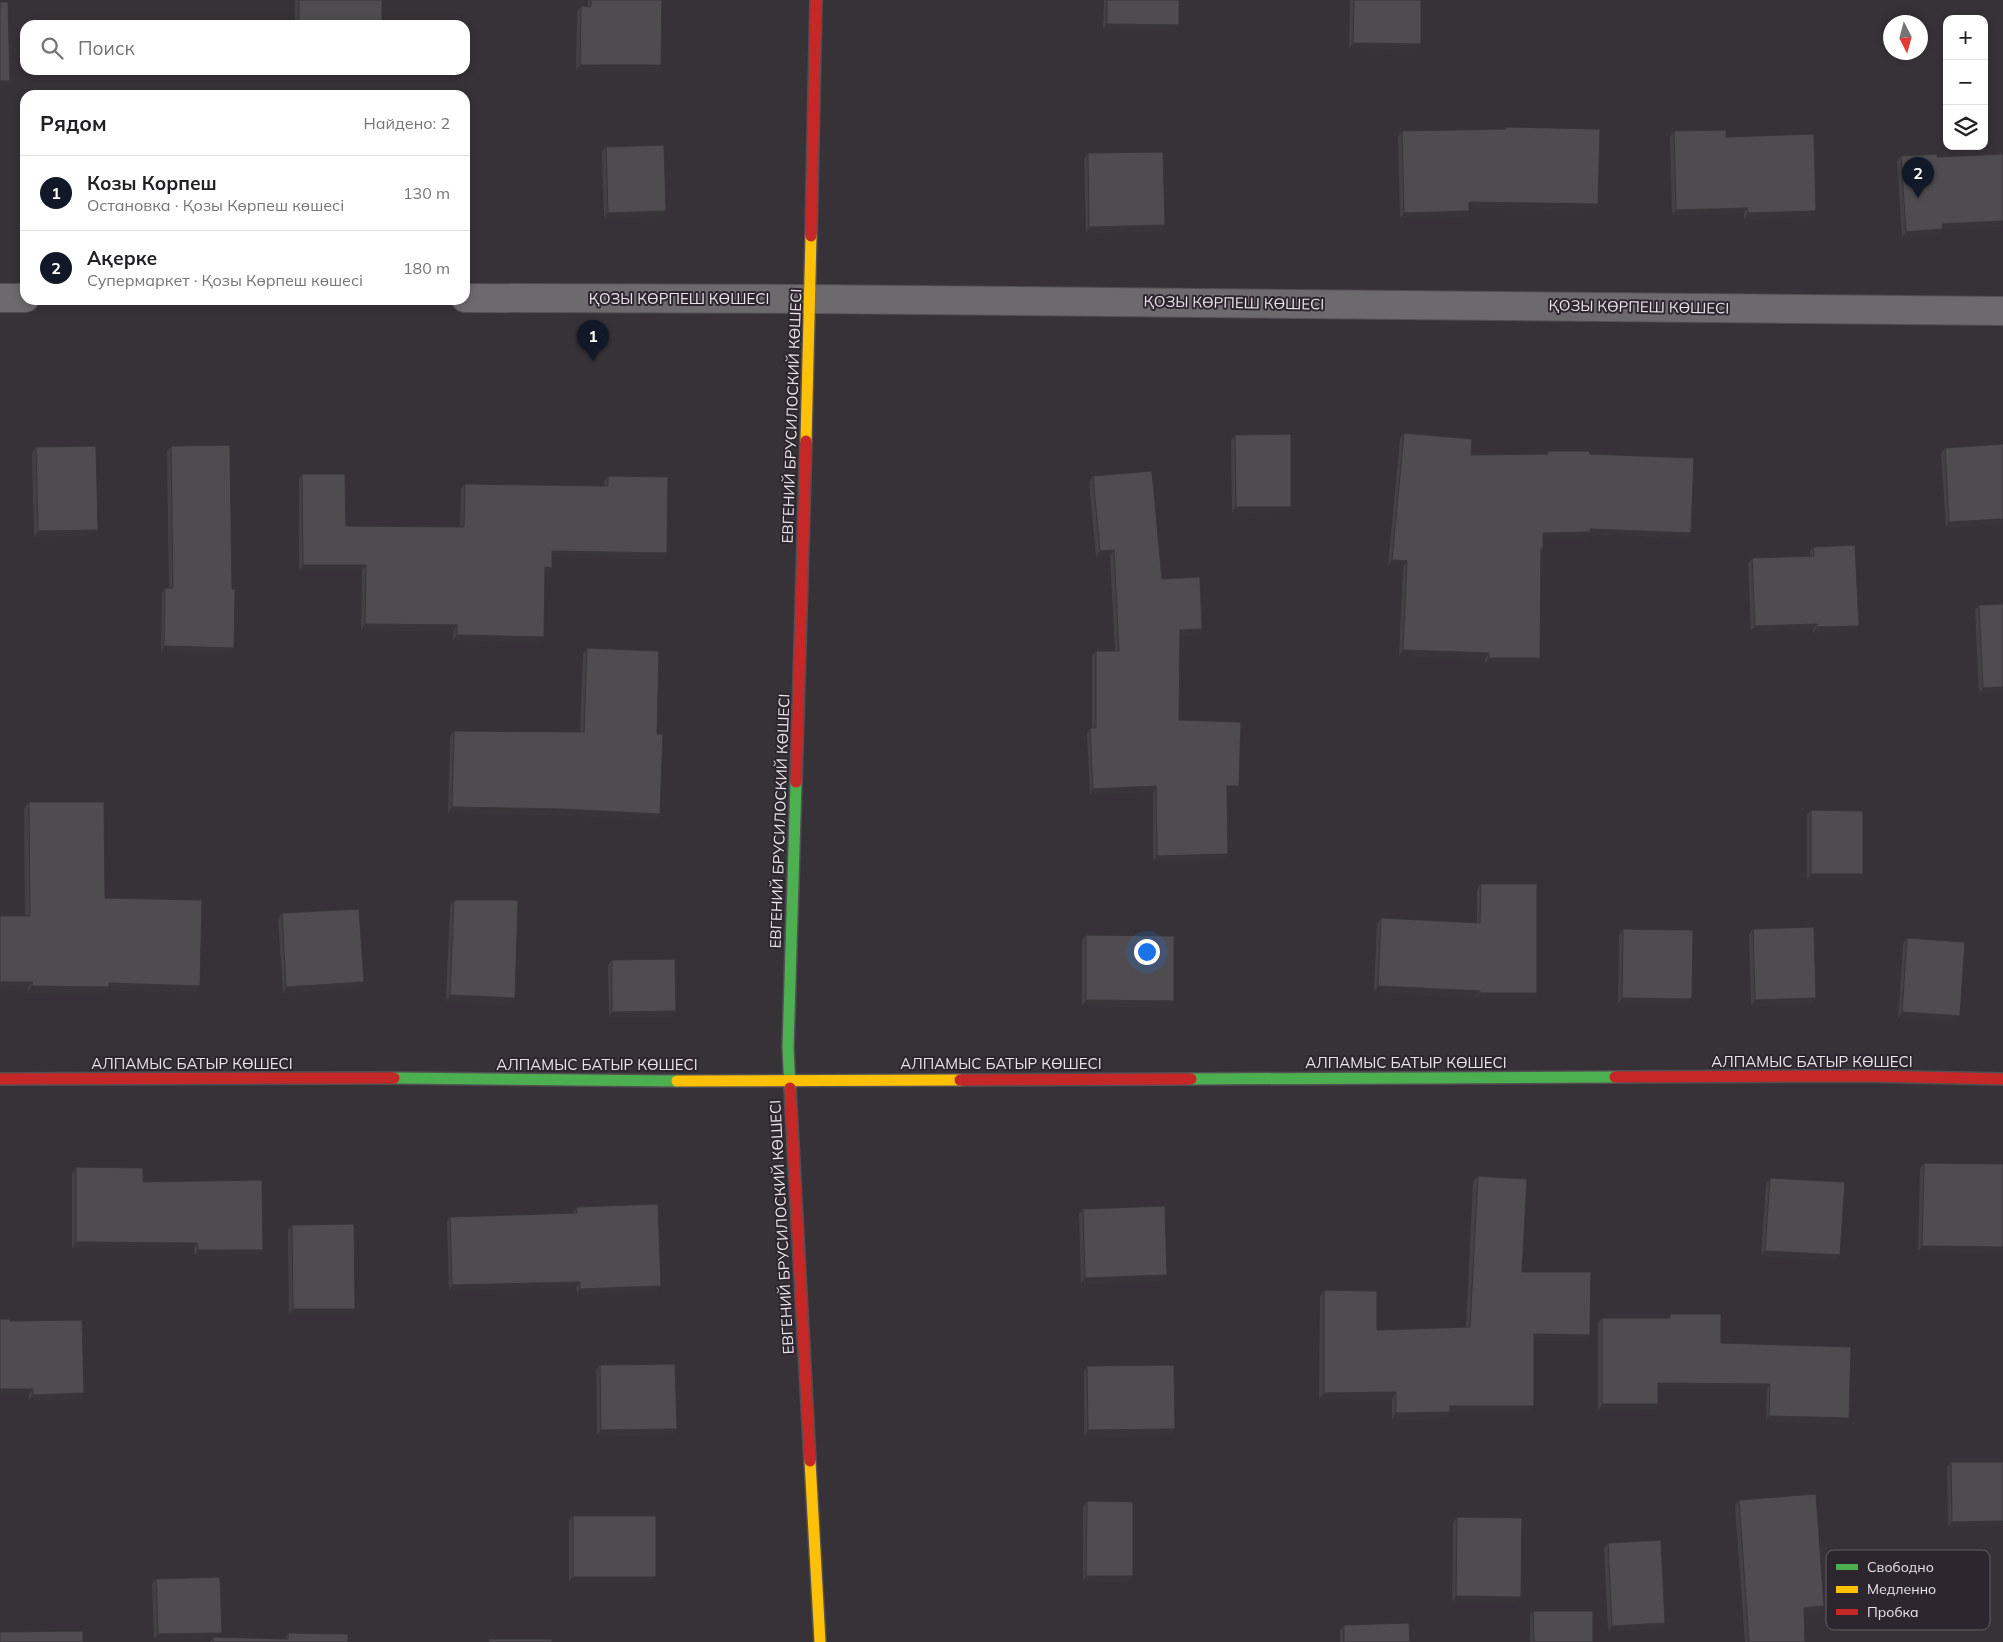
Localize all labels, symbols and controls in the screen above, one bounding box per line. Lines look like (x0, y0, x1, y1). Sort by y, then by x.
north arrow (1883, 15, 1928, 60)
map controls (1943, 15, 1988, 150)
button: + (1943, 15, 1988, 60)
search box (20, 20, 470, 75)
icon: search (38, 34, 66, 62)
text: Поиск (78, 36, 135, 60)
button: − (1943, 60, 1988, 105)
button: layers (1943, 105, 1988, 150)
text: Рядом (40, 110, 107, 136)
text: Найдено: 2 (364, 113, 450, 133)
pin: 2 (1902, 157, 1934, 198)
text: Козы Корпеш (87, 171, 217, 195)
text: 1 (51, 183, 61, 203)
text: 130 m (403, 183, 450, 203)
text: Остановка · Қозы Көрпеш көшесі (87, 195, 344, 215)
text: Ақерке (87, 246, 157, 270)
text: 2 (51, 258, 61, 278)
text: 180 m (403, 258, 450, 278)
text: Супермаркет · Қозы Көрпеш көшесі (87, 270, 363, 290)
street label: ЕВГЕНИЙ БРУСИЛОСКИЙ КӨШЕСІ (778, 288, 805, 544)
street label: ҚОЗЫ КӨРПЕШ КӨШЕСІ (589, 289, 769, 308)
street label: ҚОЗЫ КӨРПЕШ КӨШЕСІ (1144, 291, 1325, 314)
street label: ҚОЗЫ КӨРПЕШ КӨШЕСІ (1549, 295, 1730, 318)
pin: 1 (577, 320, 609, 361)
street label: ЕВГЕНИЙ БРУСИЛОСКИЙ КӨШЕСІ (766, 693, 793, 949)
your location (1134, 939, 1160, 965)
street label: АЛПАМЫС БАТЫР КӨШЕСІ (1711, 1052, 1913, 1071)
street label: АЛПАМЫС БАТЫР КӨШЕСІ (1305, 1053, 1507, 1072)
street label: АЛПАМЫС БАТЫР КӨШЕСІ (91, 1054, 293, 1073)
street label: АЛПАМЫС БАТЫР КӨШЕСІ (900, 1054, 1102, 1073)
street label: АЛПАМЫС БАТЫР КӨШЕСІ (496, 1055, 698, 1074)
street label: ЕВГЕНИЙ БРУСИЛОСКИЙ КӨШЕСІ (765, 1099, 798, 1355)
legend (1826, 1550, 1990, 1630)
text: Свободно (1867, 1558, 1934, 1576)
text: Медленно (1867, 1580, 1936, 1598)
text: Пробка (1867, 1603, 1919, 1621)

